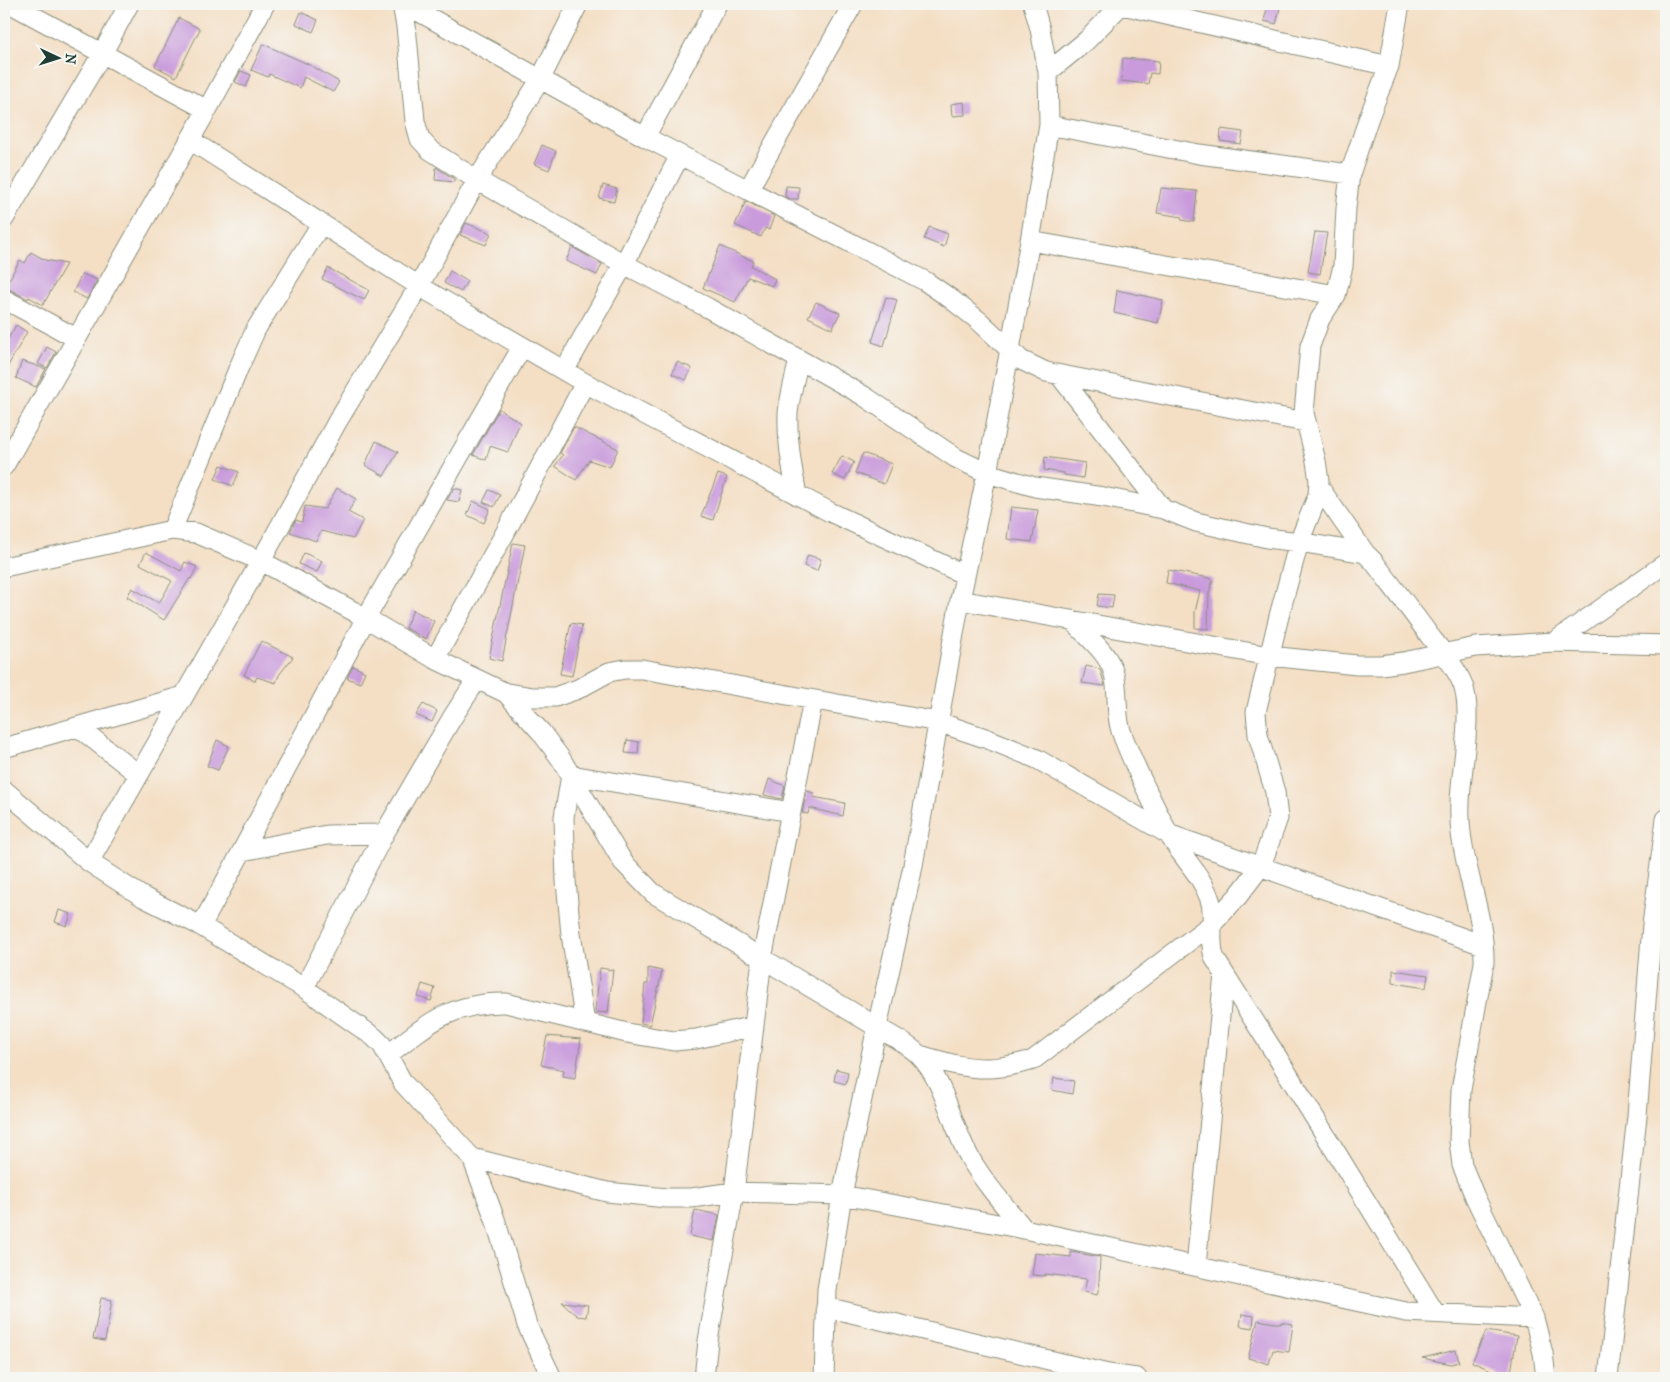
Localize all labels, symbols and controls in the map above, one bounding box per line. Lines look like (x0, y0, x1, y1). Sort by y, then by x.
north arrow (32, 32, 82, 82)
text: N (62, 53, 79, 65)

